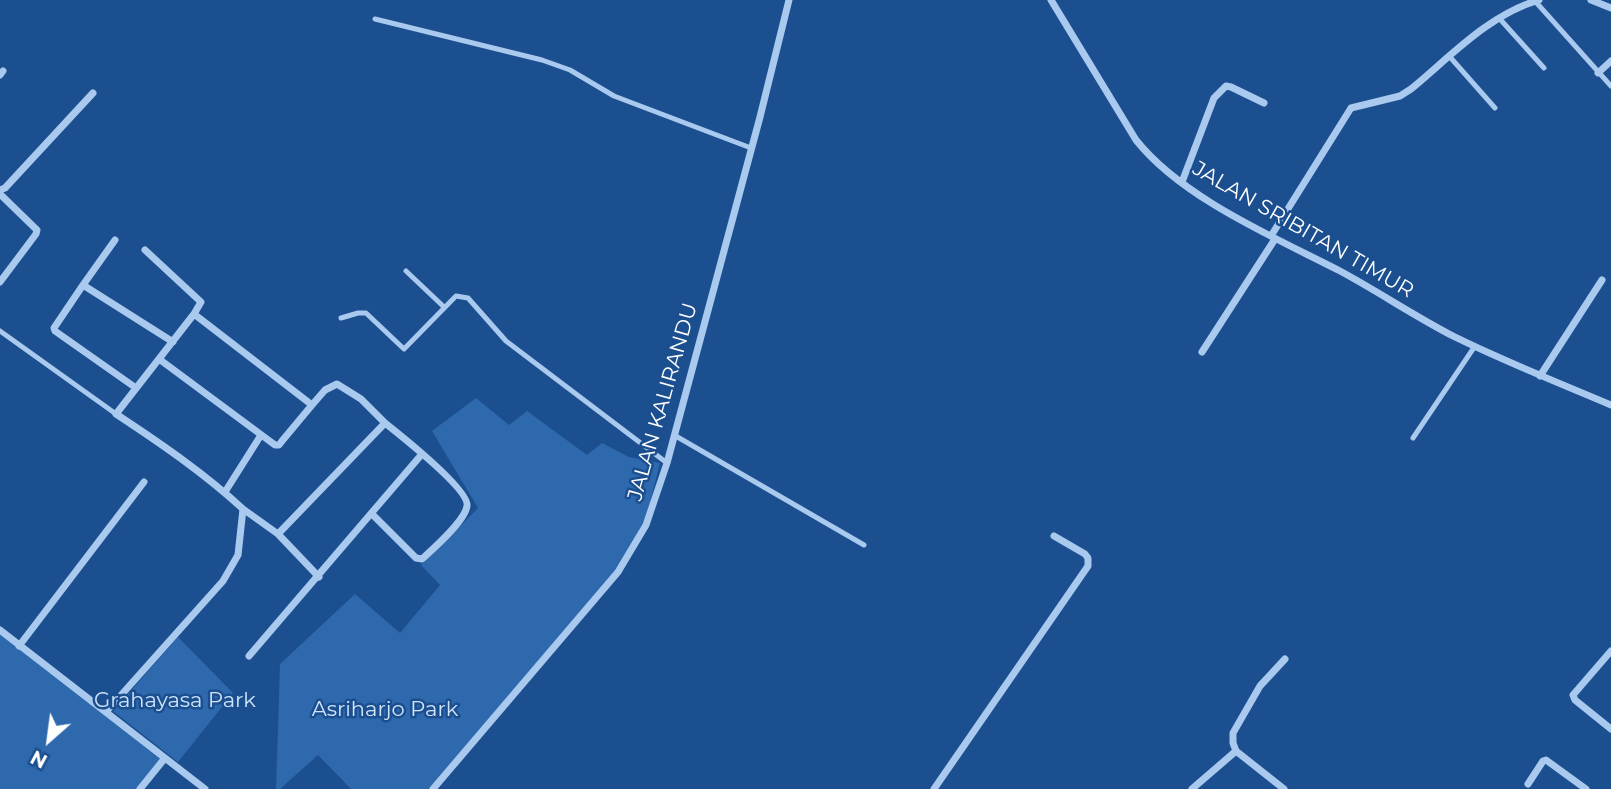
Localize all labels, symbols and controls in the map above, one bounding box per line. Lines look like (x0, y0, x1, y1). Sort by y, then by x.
street label: JALAN SRIBITAN TIMUR (1188, 156, 1418, 304)
street label: JALAN KALIRANDU (623, 300, 703, 504)
park label: Grahayasa Park (94, 688, 256, 714)
park label: Asriharjo Park (312, 697, 458, 723)
north arrow (14, 705, 84, 775)
text: N (27, 745, 51, 773)

